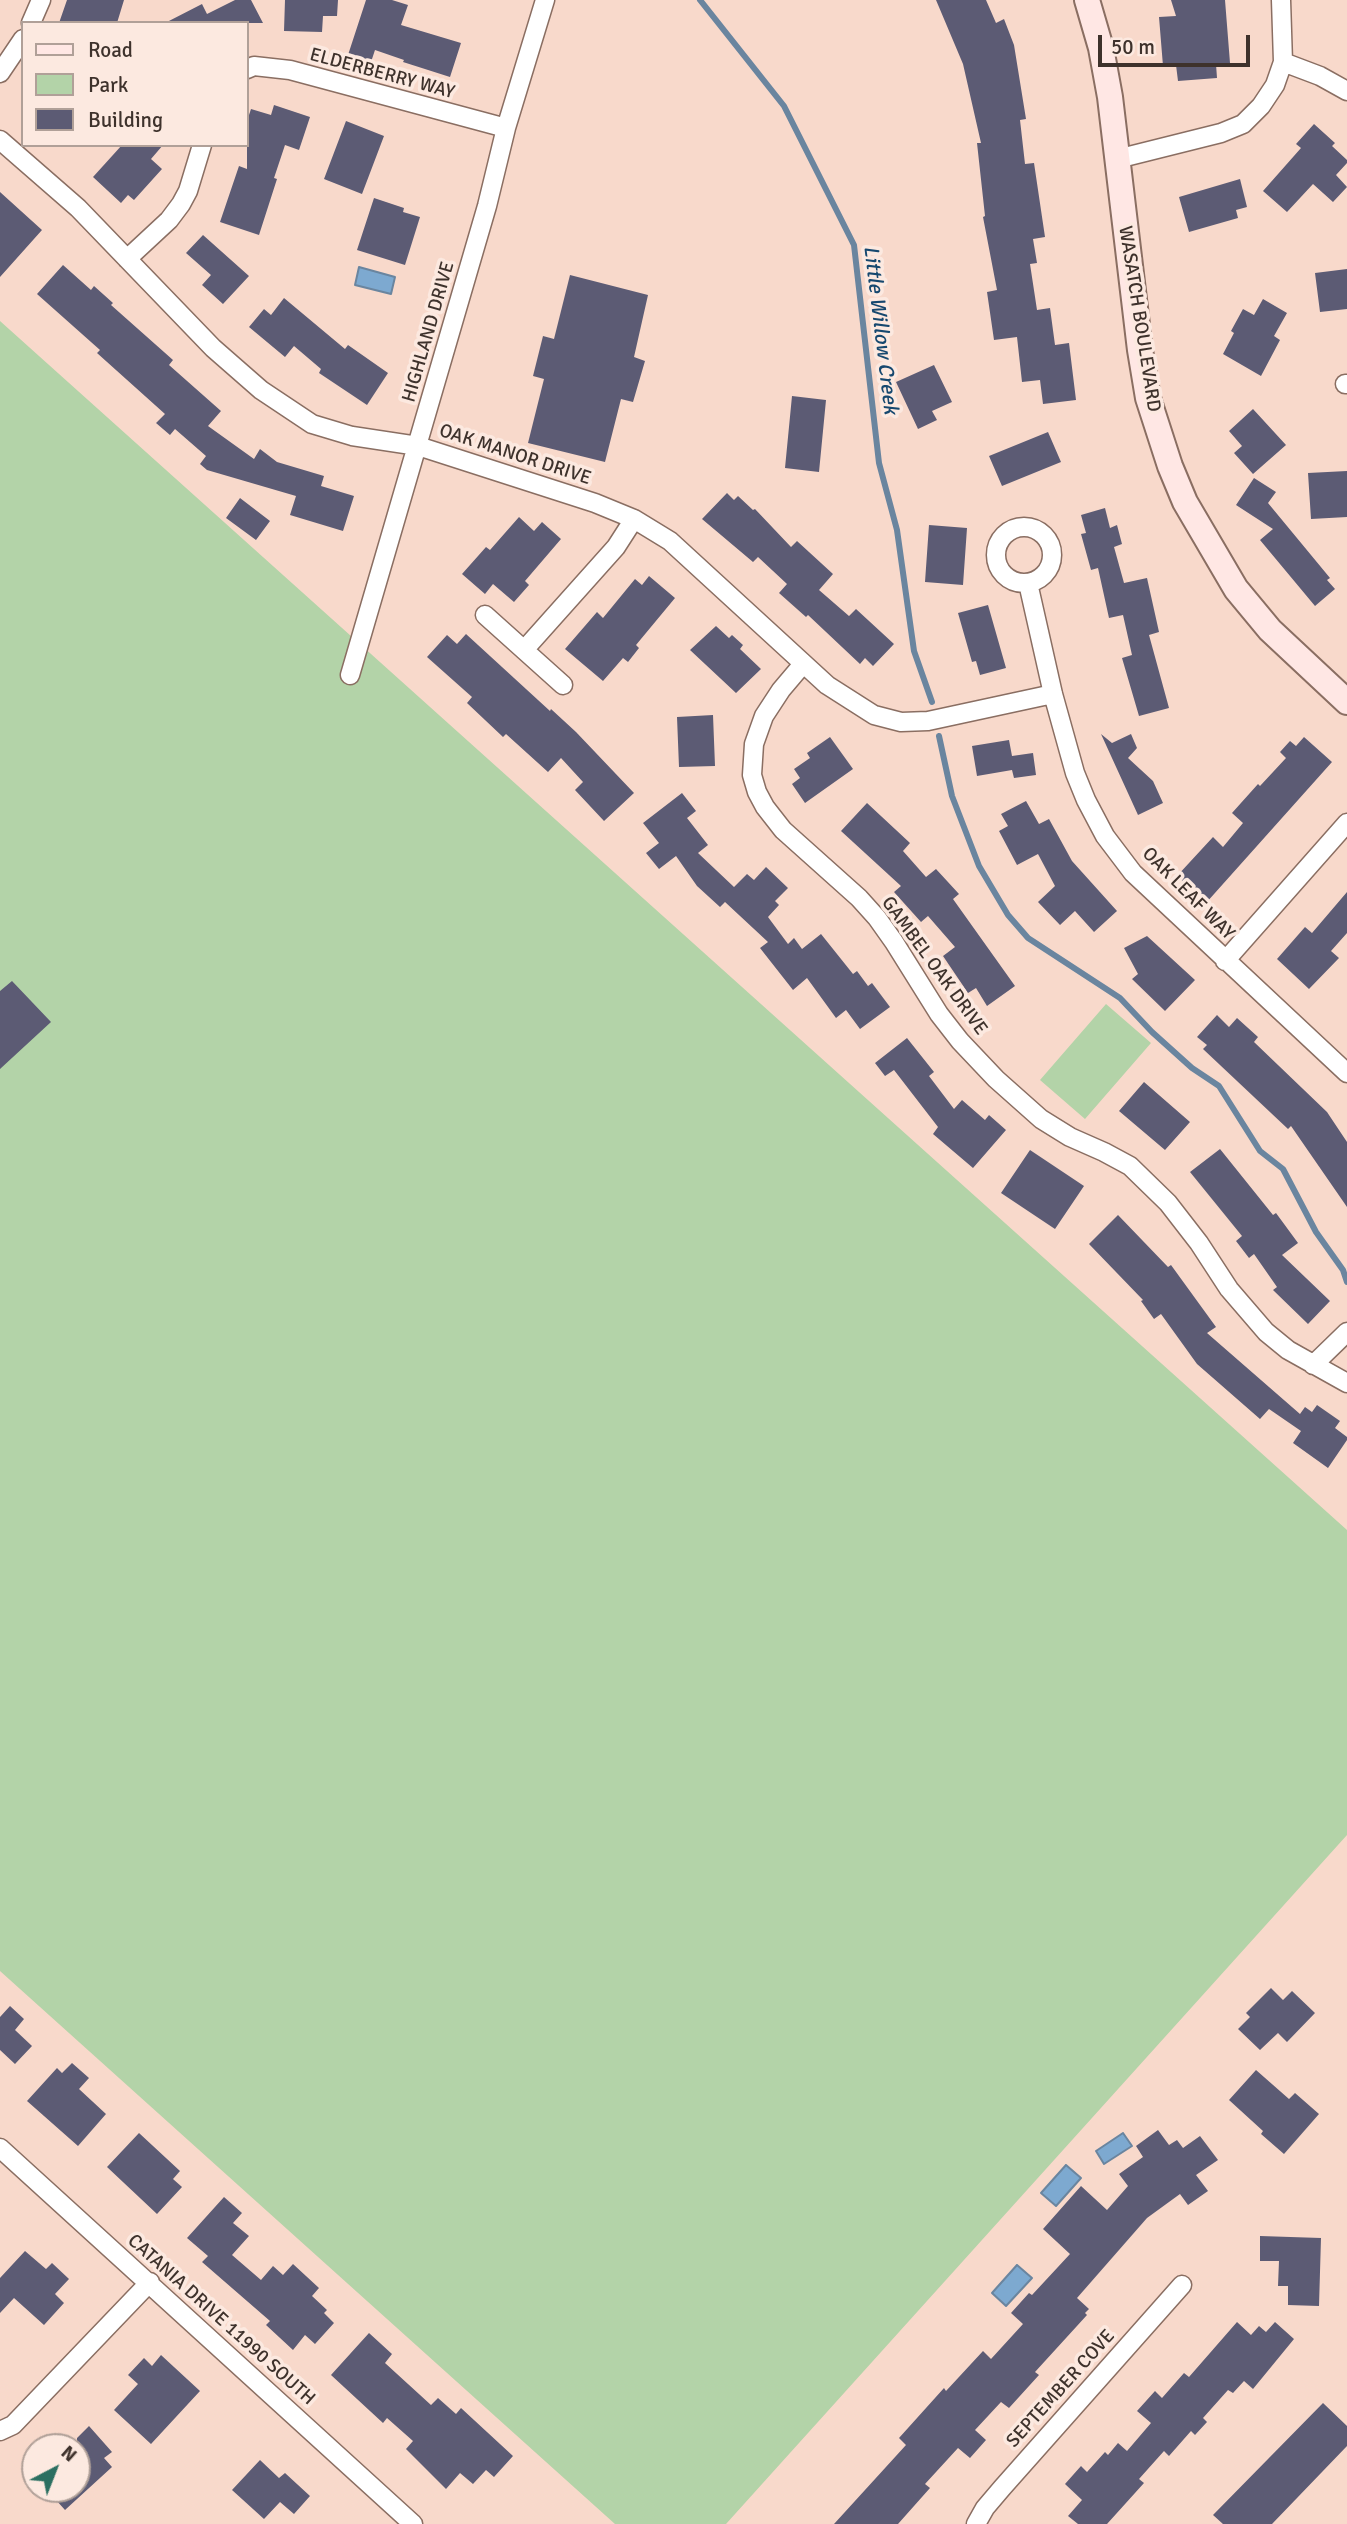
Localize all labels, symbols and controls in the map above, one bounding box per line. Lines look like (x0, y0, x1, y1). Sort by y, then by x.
legend (21, 21, 248, 147)
scale bar (1102, 21, 1254, 65)
text: 50 m (1111, 34, 1155, 60)
text: Road (88, 37, 133, 63)
street label: ELDERBERRY WAY (307, 44, 457, 104)
text: Park (88, 72, 128, 98)
text: Building (88, 107, 163, 133)
street label: WASATCH BOULEVARD (1113, 224, 1165, 414)
water label: Little Willow Creek (857, 244, 903, 416)
street label: HIGHLAND DRIVE (398, 259, 460, 405)
street label: OAK MANOR DRIVE (436, 420, 594, 490)
street label: OAK LEAF WAY (1137, 843, 1239, 945)
street label: GAMBEL OAK DRIVE (876, 892, 992, 1040)
street label: CATANIA DRIVE 11990 SOUTH (123, 2230, 319, 2410)
street label: SEPTEMBER COVE (1002, 2325, 1120, 2453)
north arrow (21, 2433, 91, 2503)
text: N (56, 2441, 82, 2467)

